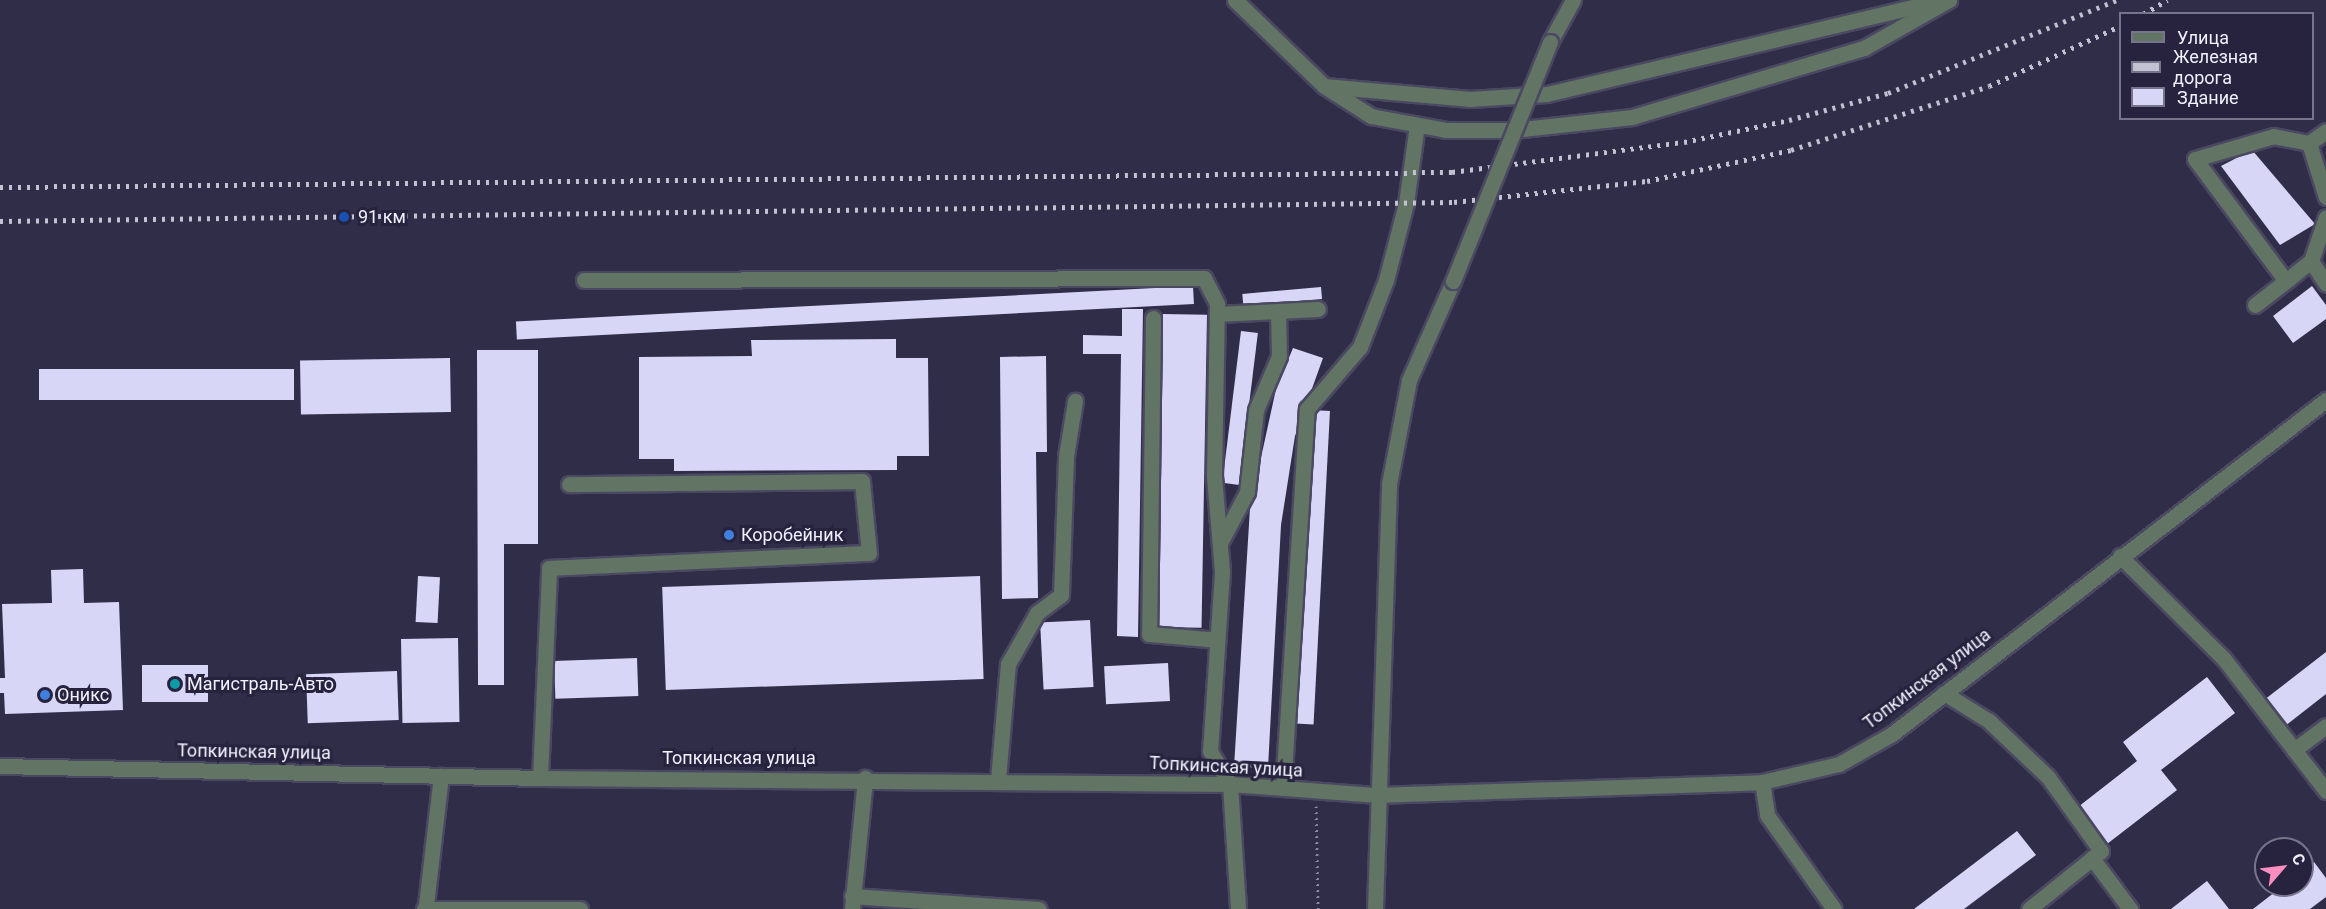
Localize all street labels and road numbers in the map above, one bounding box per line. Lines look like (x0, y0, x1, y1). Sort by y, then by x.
street label: Топкинская улица (1859, 624, 1995, 734)
street label: Топкинская улица (177, 740, 331, 764)
street label: Топкинская улица (662, 747, 816, 769)
street label: Топкинская улица (1149, 752, 1303, 782)

